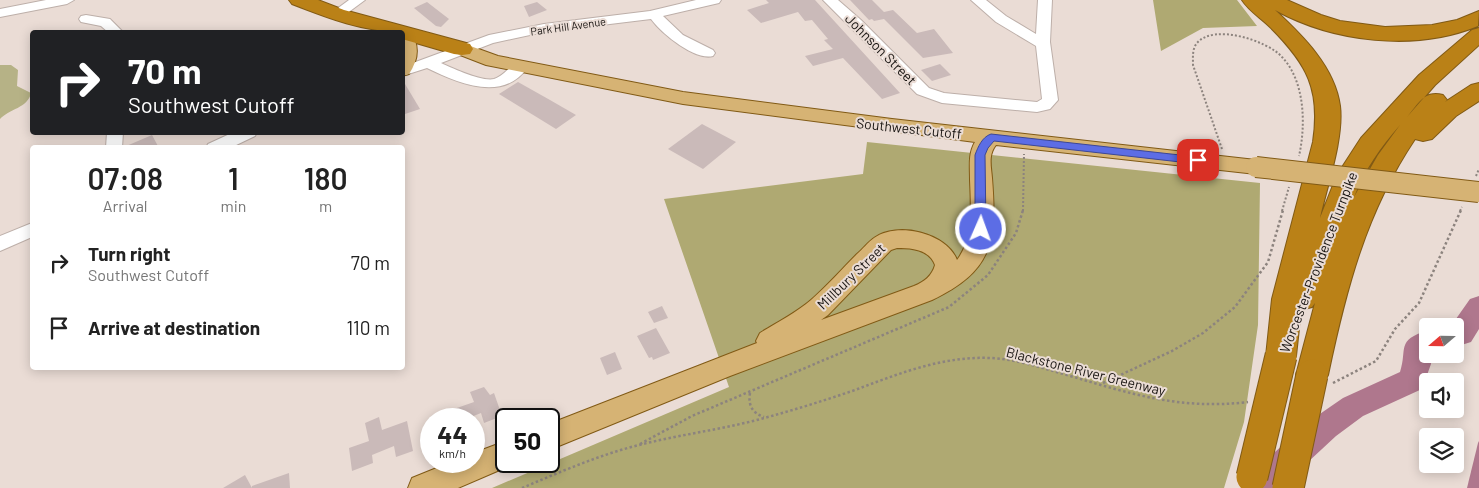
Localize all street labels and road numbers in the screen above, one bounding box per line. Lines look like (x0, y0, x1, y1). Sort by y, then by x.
street label: Johnson Street (842, 10, 920, 88)
street label: Park Hill Avenue (529, 14, 607, 38)
street label: Southwest Cutoff (855, 114, 963, 142)
street label: Worcester-Providence Turnpike (1276, 169, 1360, 355)
street label: Millbury Street (813, 239, 889, 313)
street label: Blackstone River Greenway (1005, 343, 1168, 399)

